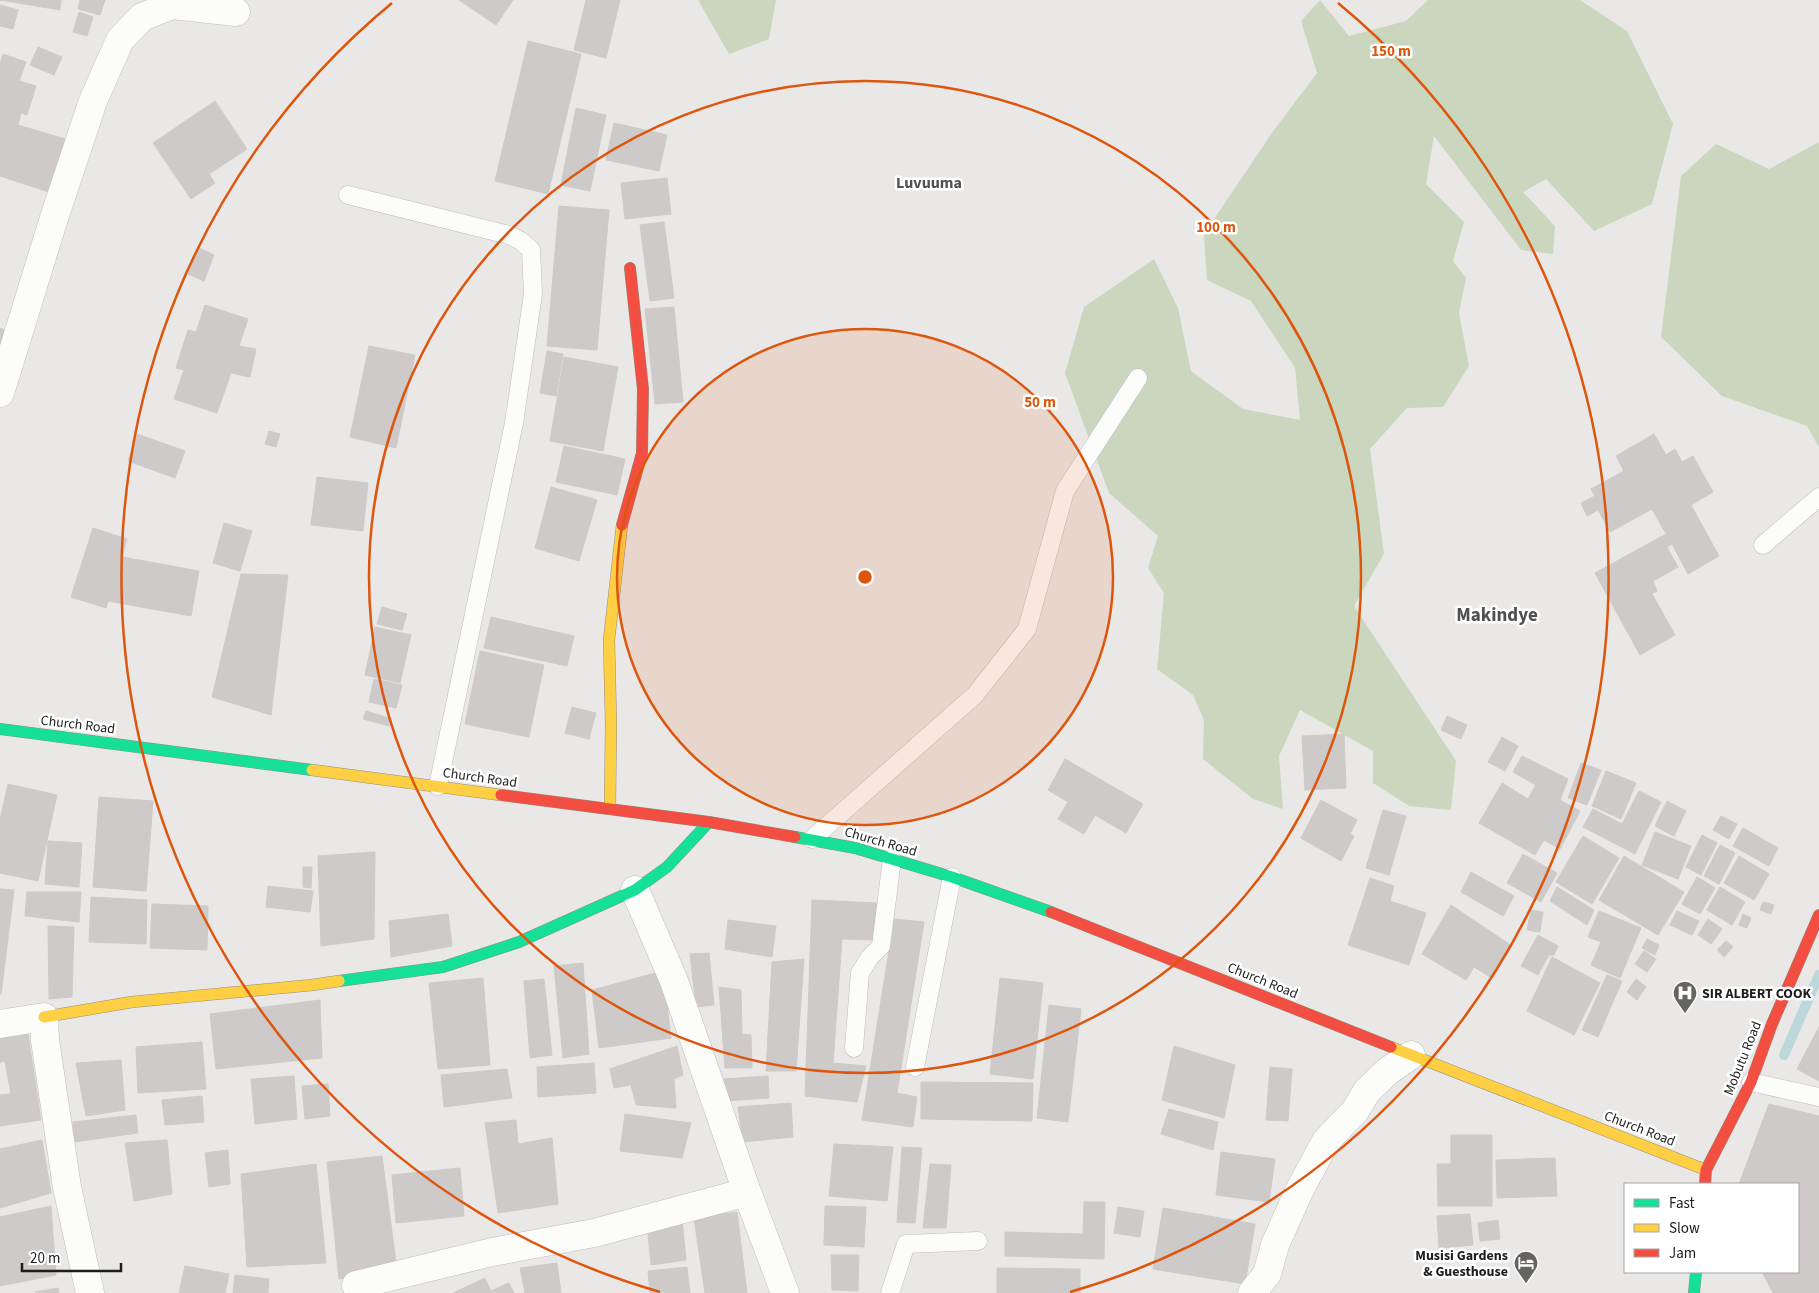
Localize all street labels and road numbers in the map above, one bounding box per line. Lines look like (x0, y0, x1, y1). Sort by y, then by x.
street label: Church Road (40, 711, 116, 739)
street label: Church Road (441, 763, 518, 793)
street label: Church Road (842, 822, 919, 862)
street label: Church Road (1224, 958, 1301, 1004)
street label: Mobutu Road (1719, 1018, 1767, 1098)
street label: Church Road (1601, 1106, 1678, 1152)

